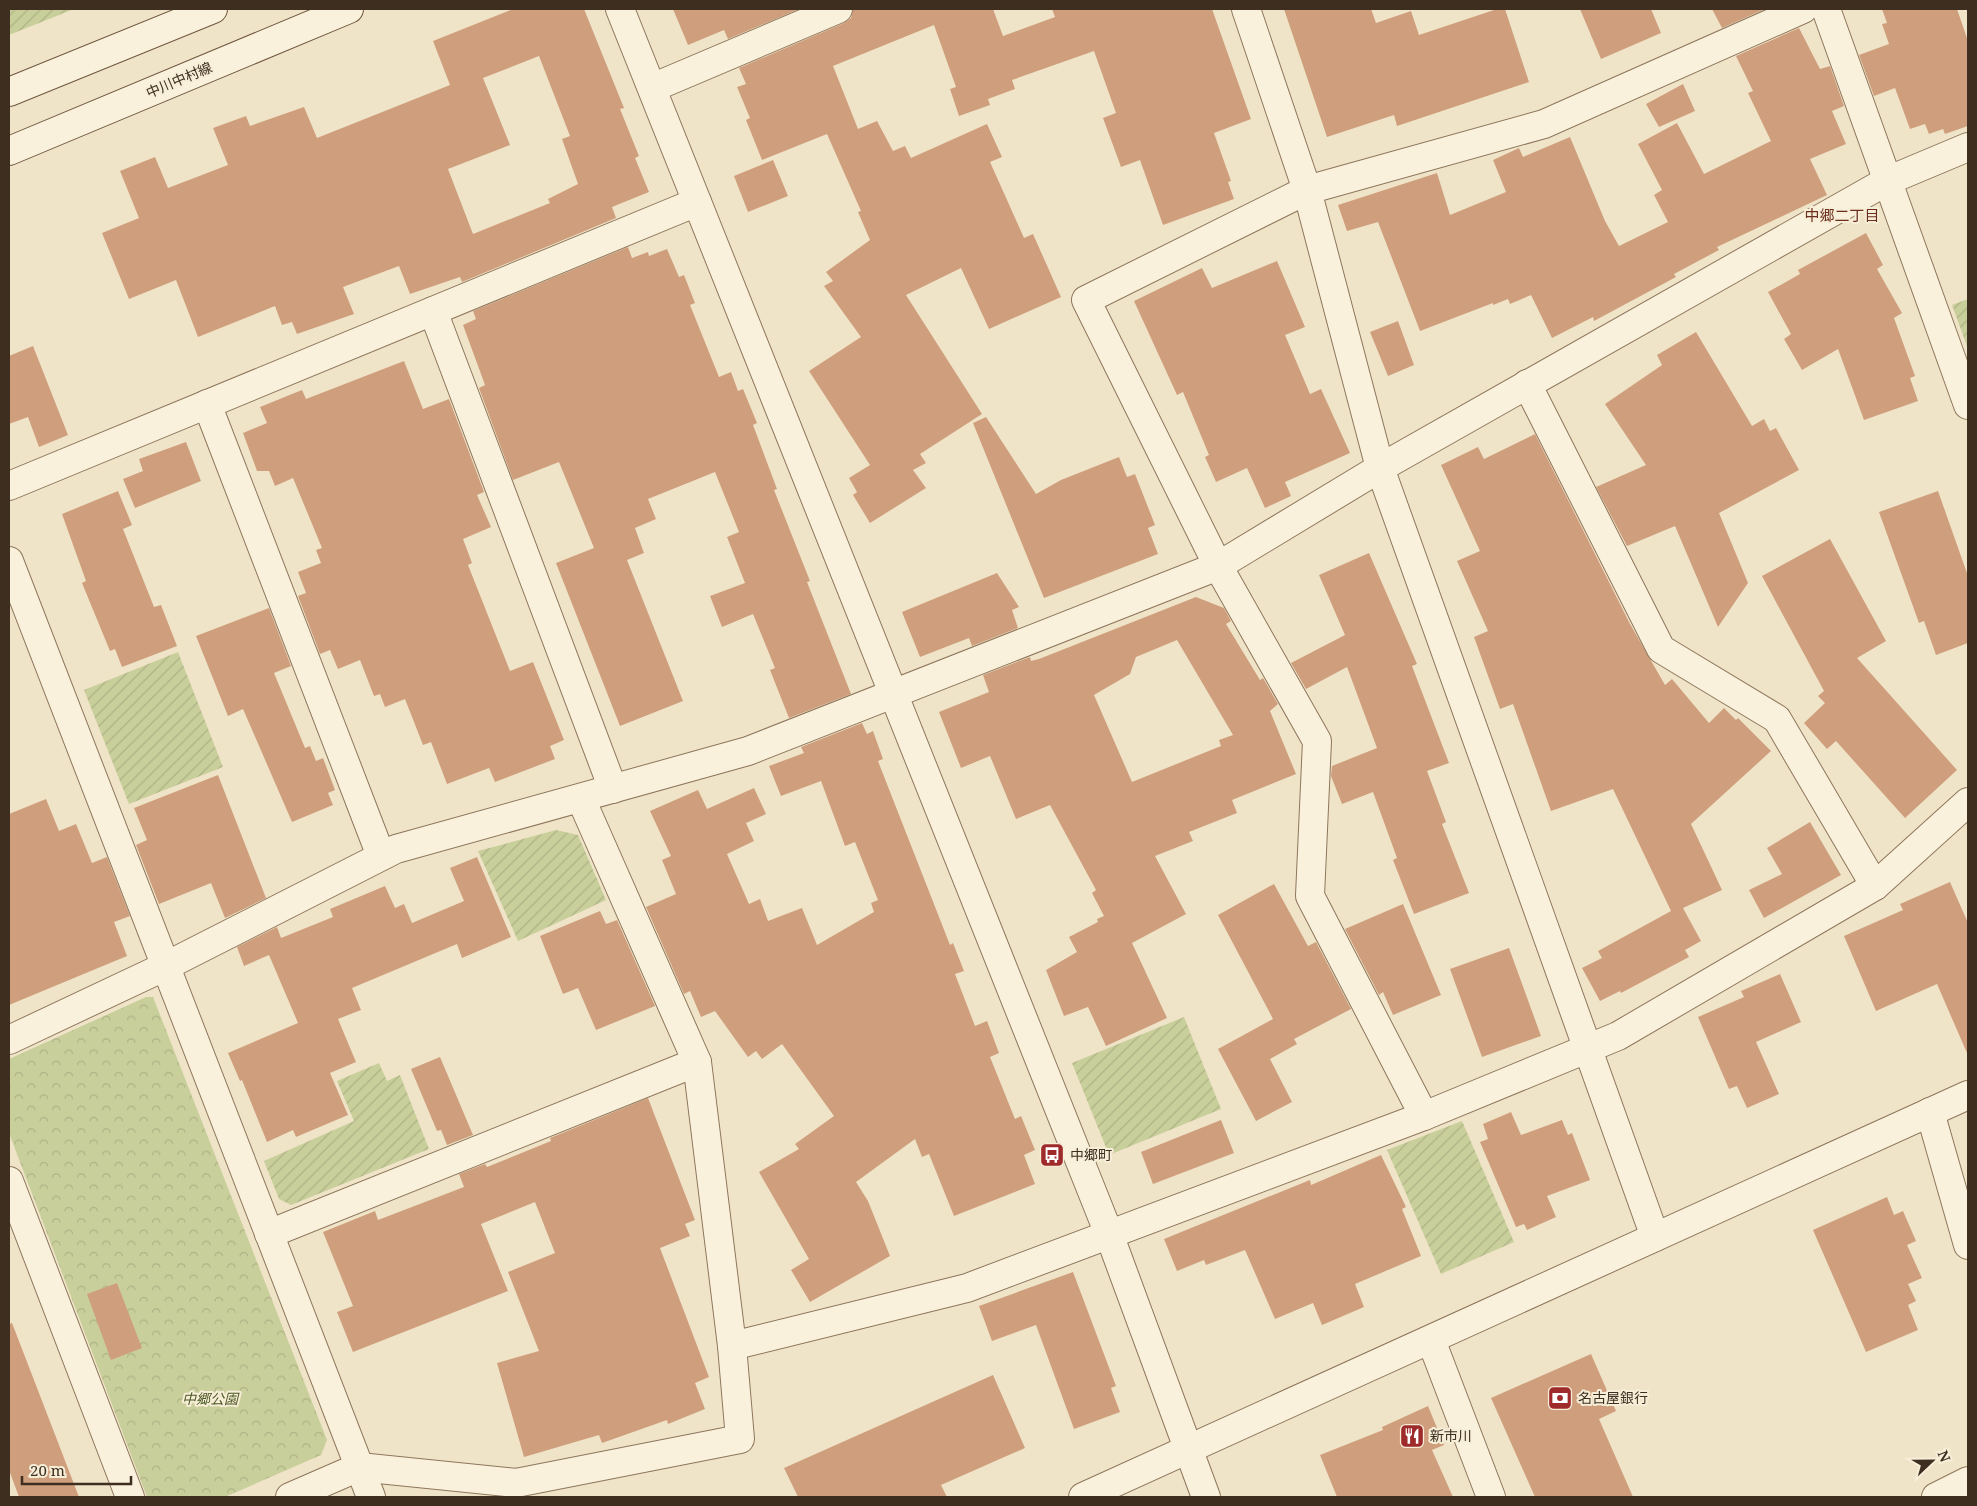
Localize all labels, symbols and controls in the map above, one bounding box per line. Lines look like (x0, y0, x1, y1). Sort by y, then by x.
street label: 中川中村線 (143, 57, 215, 102)
district label: 中郷二丁目 (1804, 205, 1880, 225)
bus stop icon: 中郷町 (1039, 1142, 1065, 1168)
place label: 中郷町 (1070, 1145, 1112, 1164)
bank icon: 名古屋銀行 (1547, 1385, 1573, 1411)
place label: 名古屋銀行 (1578, 1388, 1648, 1407)
park label: 中郷公園 (182, 1389, 240, 1408)
restaurant icon: 新市川 (1399, 1423, 1425, 1449)
place label: 新市川 (1430, 1426, 1472, 1445)
north arrow (1907, 1436, 1957, 1486)
text: N (1934, 1447, 1955, 1465)
scale bar (22, 1454, 131, 1486)
text: 20 m (30, 1460, 65, 1480)

